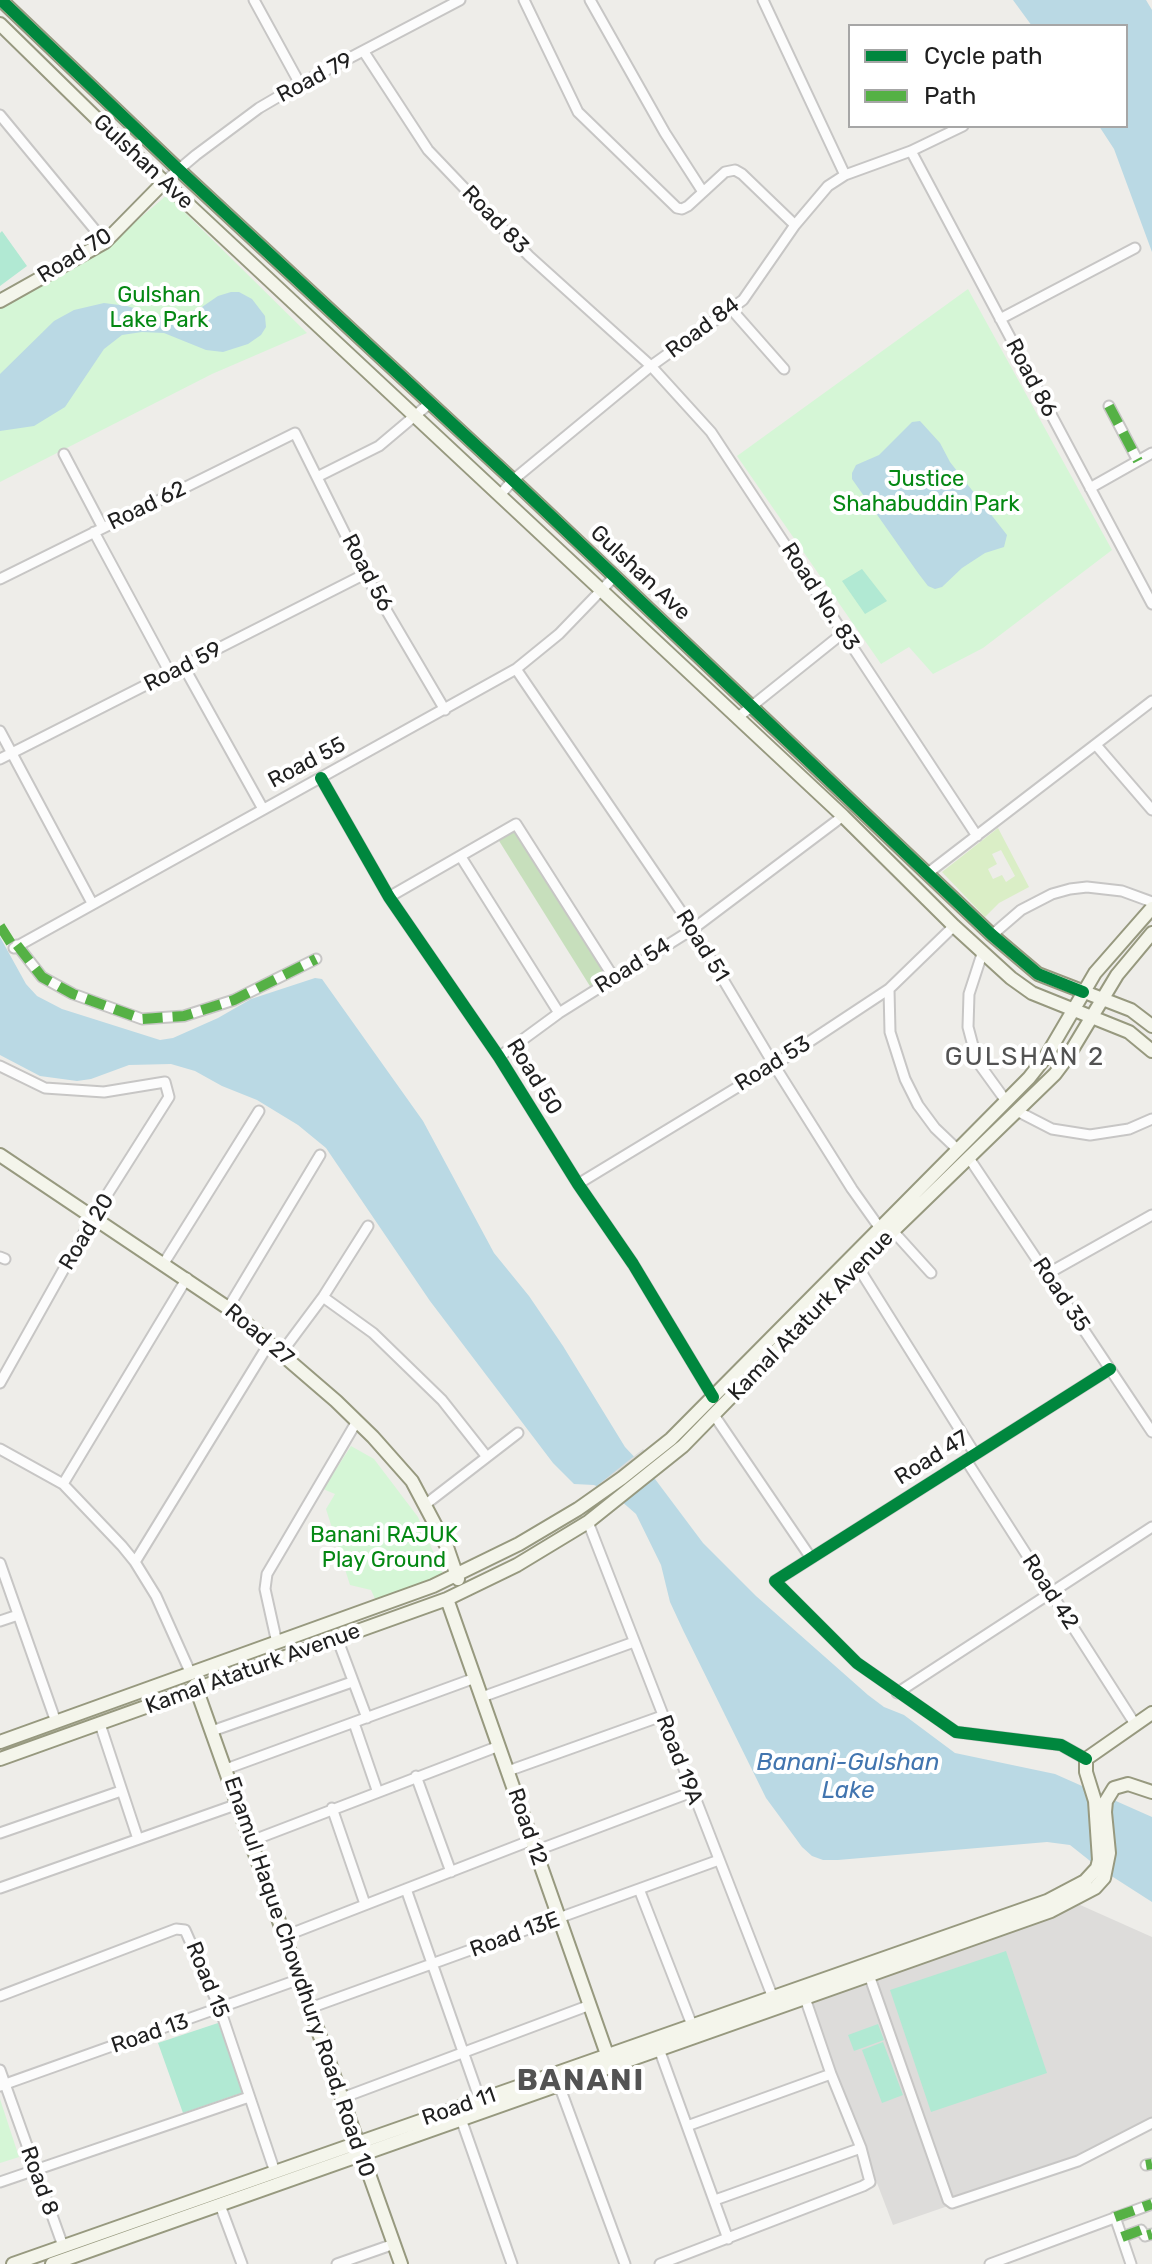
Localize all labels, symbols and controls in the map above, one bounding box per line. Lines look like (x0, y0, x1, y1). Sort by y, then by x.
legend (848, 24, 1128, 128)
text: Cycle path (924, 42, 1043, 70)
street label: Road 79 (273, 47, 357, 109)
text: Path (924, 82, 976, 110)
street label: Gulshan Ave (87, 109, 199, 215)
street label: Road 83 (456, 180, 534, 260)
street label: Road 70 (33, 223, 117, 289)
park label: Gulshan Lake Park (110, 283, 208, 334)
street label: Road 84 (661, 292, 745, 364)
street label: Road 86 (999, 334, 1063, 422)
park label: Justice Shahabuddin Park (832, 467, 1020, 518)
street label: Road 62 (104, 476, 190, 536)
street label: Gulshan Ave (584, 520, 696, 626)
street label: Road 56 (336, 530, 398, 616)
street label: Road No. 83 (775, 538, 865, 656)
street label: Road 59 (140, 636, 226, 698)
street label: Road 55 (264, 732, 350, 794)
street label: Road 51 (670, 905, 734, 987)
street label: Road 54 (590, 932, 676, 1000)
street label: Road 53 (730, 1031, 816, 1097)
street label: Road 50 (500, 1034, 568, 1120)
district label: GULSHAN 2 (945, 1041, 1105, 1073)
street label: Road 20 (54, 1189, 120, 1275)
street label: Kamal Ataturk Avenue (723, 1225, 899, 1407)
street label: Road 35 (1027, 1253, 1095, 1337)
street label: Road 27 (219, 1299, 299, 1371)
street label: Road 47 (890, 1425, 974, 1491)
park label: Banani RAJUK Play Ground (310, 1523, 458, 1574)
street label: Road 42 (1016, 1550, 1084, 1634)
street label: Kamal Ataturk Avenue (142, 1618, 364, 1720)
street label: Road 19A (650, 1711, 708, 1809)
water label: Banani-Gulshan Lake (757, 1749, 939, 1805)
street label: Enamul Haque Chowdhury Road, Road 10 (218, 1773, 380, 2181)
street label: Road 12 (502, 1785, 552, 1869)
street label: Road 13E (467, 1907, 563, 1963)
street label: Road 15 (180, 1938, 234, 2022)
street label: Road 13 (108, 2008, 192, 2060)
district label: BANANI (517, 2063, 645, 2099)
street label: Road 11 (419, 2082, 499, 2132)
street label: Road 8 (14, 2143, 64, 2219)

